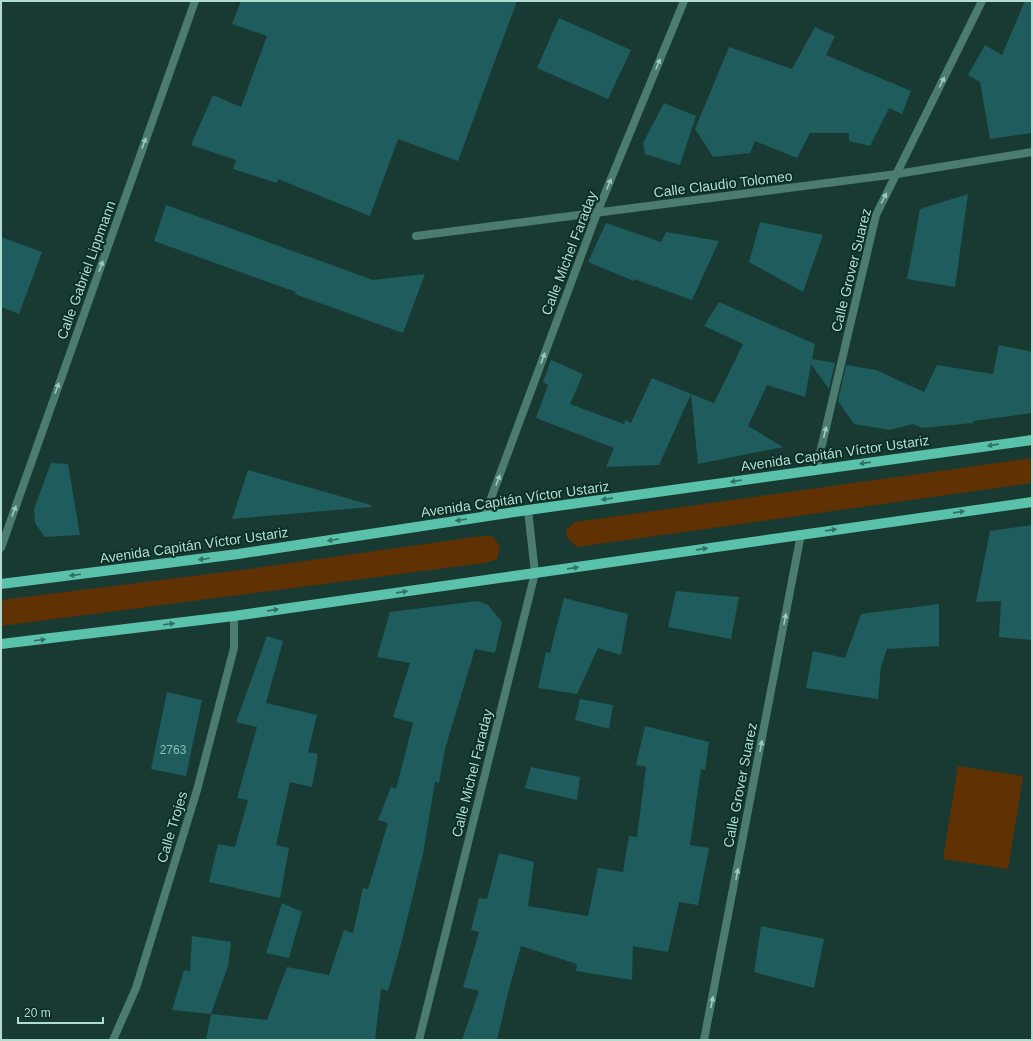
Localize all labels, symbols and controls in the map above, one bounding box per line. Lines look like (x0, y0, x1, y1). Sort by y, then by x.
one-way arrow (655, 58, 661, 69)
one-way arrow (939, 76, 945, 88)
one-way arrow (142, 137, 148, 149)
street label: Calle Claudio Tolomeo (653, 168, 794, 200)
one-way arrow (606, 179, 612, 190)
street label: Calle Michel Faraday (538, 189, 600, 317)
one-way arrow (881, 192, 888, 204)
street label: Calle Gabriel Lippmann (53, 199, 119, 341)
street label: Calle Grover Suarez (828, 207, 874, 333)
one-way arrow (98, 259, 104, 271)
one-way arrow (541, 352, 547, 364)
one-way arrow (55, 382, 61, 394)
one-way arrow (822, 426, 828, 438)
street label: Avenida Capitán Víctor Ustariz (740, 432, 930, 474)
one-way arrow (987, 442, 999, 448)
one-way arrow (859, 460, 871, 467)
one-way arrow (495, 474, 501, 486)
street label: Avenida Capitán Víctor Ustariz (420, 478, 610, 520)
one-way arrow (730, 478, 742, 484)
one-way arrow (601, 496, 613, 502)
one-way arrow (11, 505, 17, 517)
one-way arrow (953, 509, 965, 515)
one-way arrow (455, 517, 467, 523)
street label: Avenida Capitán Víctor Ustariz (99, 524, 289, 566)
one-way arrow (825, 527, 837, 533)
one-way arrow (327, 537, 339, 543)
one-way arrow (696, 546, 708, 552)
one-way arrow (198, 556, 210, 562)
one-way arrow (567, 565, 579, 571)
one-way arrow (69, 572, 81, 578)
one-way arrow (396, 589, 408, 595)
one-way arrow (267, 607, 279, 613)
one-way arrow (782, 613, 788, 625)
one-way arrow (163, 621, 175, 627)
one-way arrow (34, 636, 46, 643)
street label: Calle Michel Faraday (448, 707, 496, 839)
street label: Calle Grover Suarez (720, 721, 760, 849)
one-way arrow (758, 740, 764, 753)
house number: 2763 (160, 743, 187, 757)
street label: Calle Trojes (154, 789, 190, 865)
one-way arrow (734, 868, 740, 880)
one-way arrow (709, 996, 715, 1008)
scale bar (18, 999, 103, 1025)
text: 20 m (24, 1006, 51, 1020)

